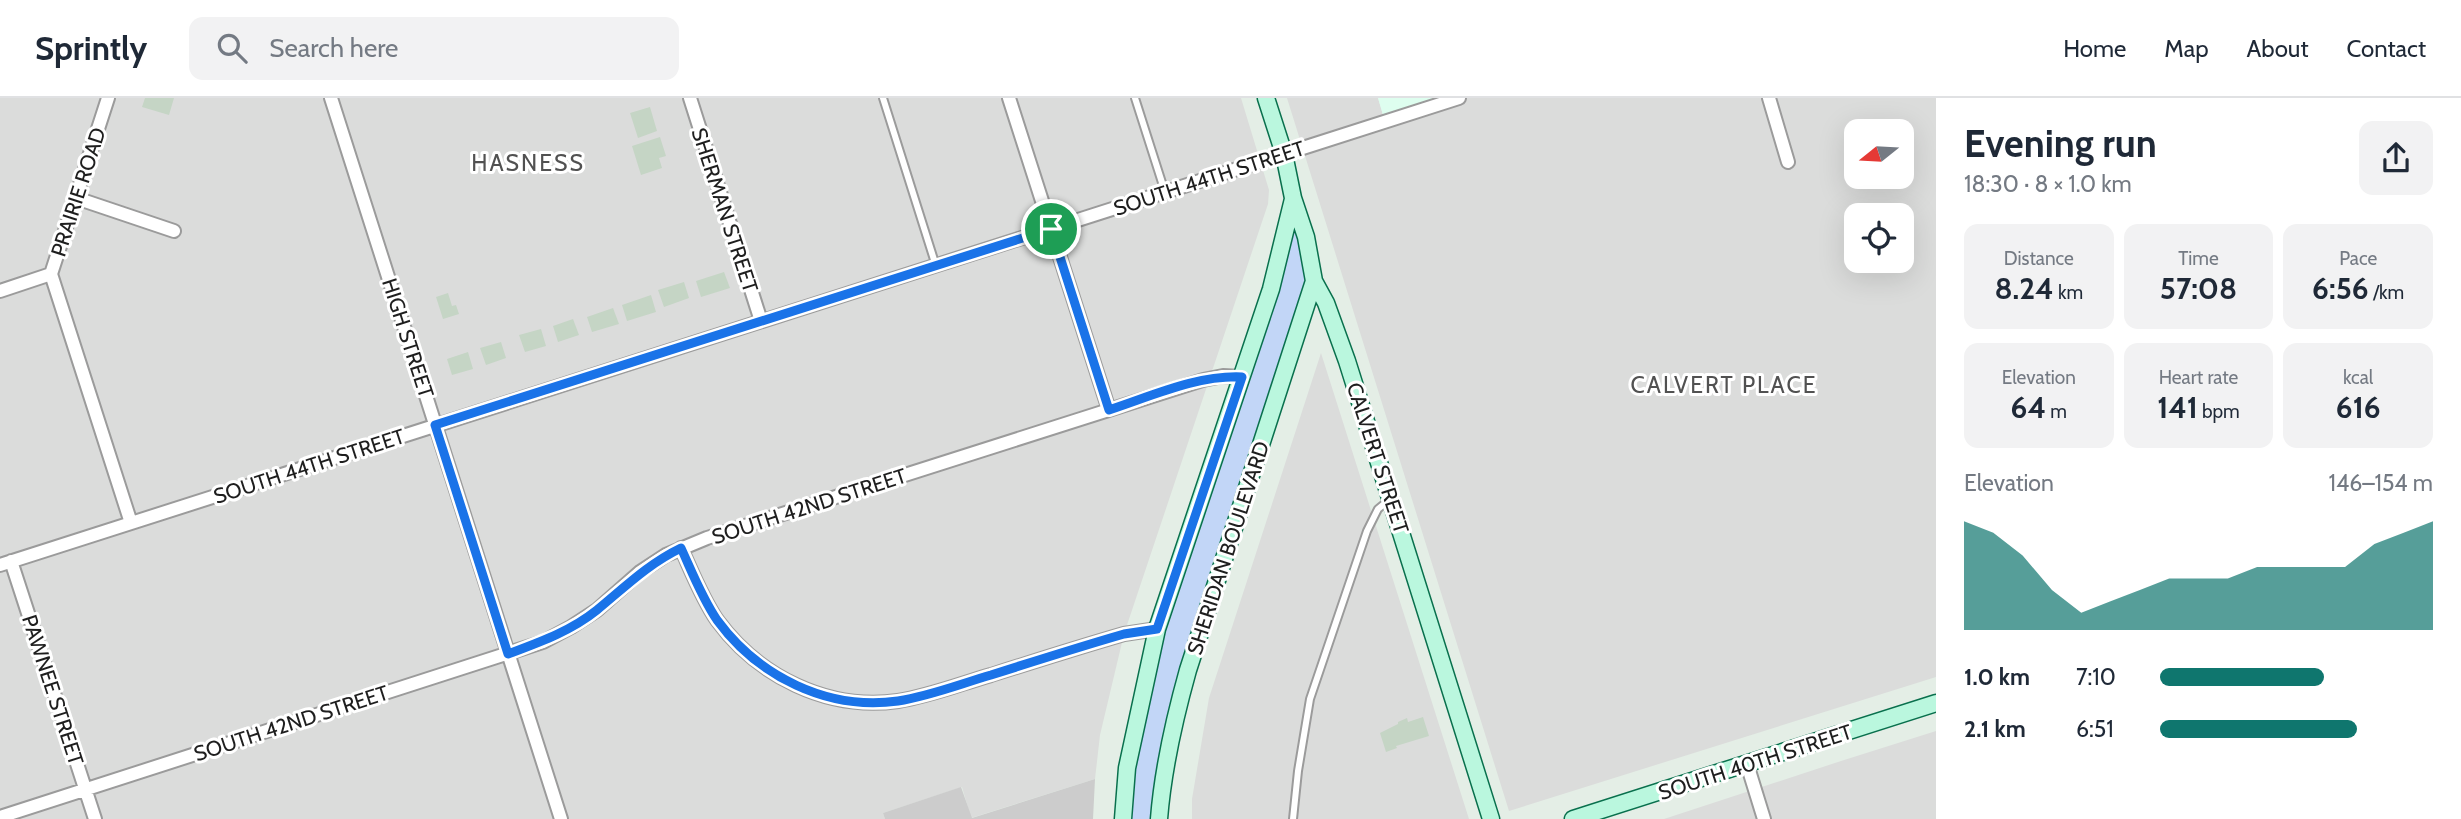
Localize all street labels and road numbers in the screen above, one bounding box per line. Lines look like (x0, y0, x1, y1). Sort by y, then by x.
street label: PRAIRIE ROAD (45, 124, 111, 260)
street label: SHERMAN STREET (687, 125, 763, 295)
street label: SOUTH 44TH STREET (1110, 135, 1308, 221)
street label: HIGH STREET (377, 275, 439, 401)
street label: CALVERT STREET (1342, 379, 1414, 537)
street label: SOUTH 44TH STREET (210, 423, 408, 509)
street label: SHERIDAN BOULEVARD (1182, 438, 1274, 658)
street label: SOUTH 42ND STREET (709, 463, 909, 549)
street label: PAWNEE STREET (17, 612, 89, 768)
street label: SOUTH 42ND STREET (191, 680, 391, 766)
street label: SOUTH 40TH STREET (1655, 719, 1855, 805)

